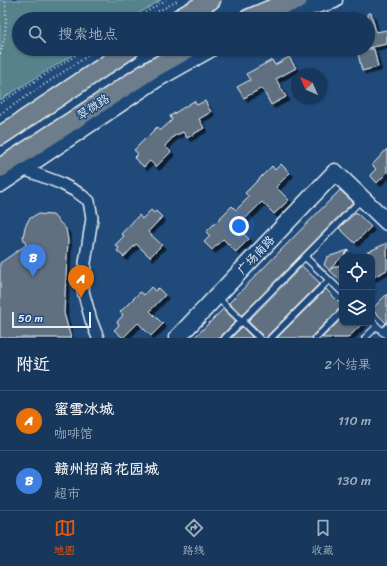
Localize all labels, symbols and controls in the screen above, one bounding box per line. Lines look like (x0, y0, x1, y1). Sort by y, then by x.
search box (12, 12, 375, 56)
text: 搜索地点 (58, 21, 118, 47)
icon: search (26, 23, 48, 45)
north arrow (291, 68, 327, 104)
street label: 翠微路 (72, 88, 114, 126)
your location (229, 216, 249, 236)
street label: 广场南路 (232, 230, 280, 280)
pin: B (20, 244, 46, 277)
map controls (339, 254, 375, 326)
button: locate (339, 254, 375, 290)
pin: A (68, 265, 94, 298)
button: layers (339, 290, 375, 326)
text: 50 m (18, 309, 43, 328)
scale bar (12, 310, 91, 329)
text: 附近 (16, 349, 50, 379)
text: 2个结果 (324, 353, 371, 376)
text: 蜜雪冰城 (54, 396, 114, 422)
text: A (25, 409, 33, 432)
text: 110 m (338, 409, 371, 432)
text: 咖啡馆 (54, 422, 93, 445)
text: 赣州招商花园城 (54, 456, 159, 482)
text: B (25, 469, 33, 492)
text: 130 m (337, 469, 371, 492)
text: 超市 (54, 482, 80, 505)
tab: 地图 (54, 517, 76, 560)
tab: 路线 (183, 517, 205, 560)
tab: 收藏 (312, 517, 334, 560)

